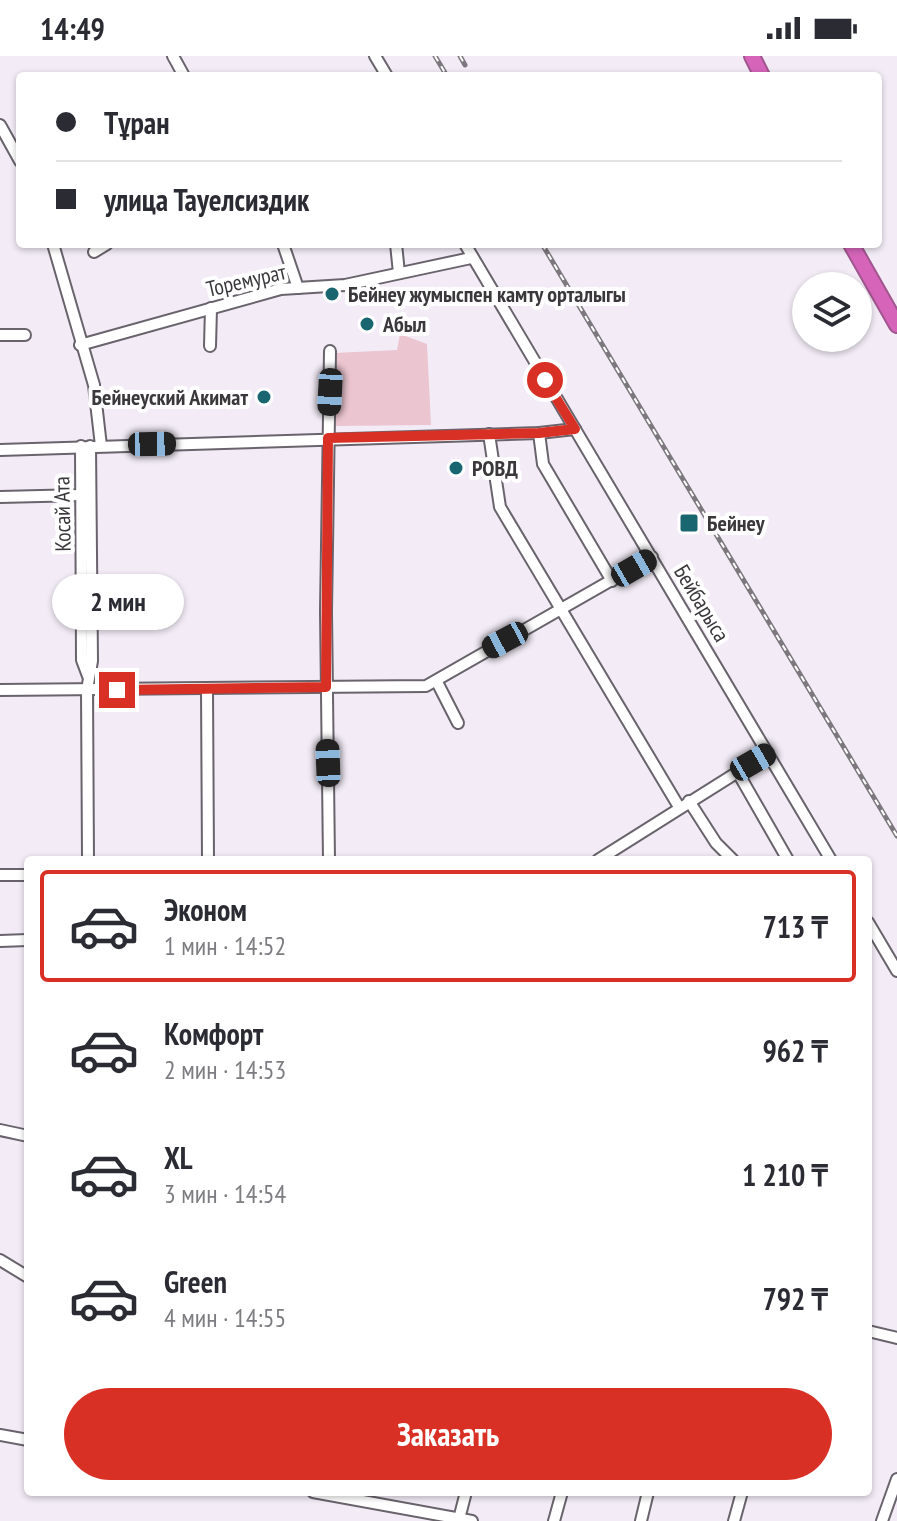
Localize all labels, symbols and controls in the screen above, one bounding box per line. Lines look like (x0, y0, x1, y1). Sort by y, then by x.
text: 14:49 (40, 9, 105, 48)
text: Тұран (104, 103, 170, 142)
text: улица Тауелсиздик (104, 180, 309, 219)
street label: Торемурат (203, 257, 289, 303)
map controls (792, 272, 872, 352)
button: layers (792, 272, 872, 352)
place label: Бейнеу жумыспен камту орталыгы (348, 280, 626, 308)
marker: Бейнеу жумыспен камту орталыгы (323, 285, 341, 303)
place label: Абыл (382, 310, 426, 338)
marker: Абыл (358, 315, 376, 333)
route start (527, 362, 563, 398)
car (317, 367, 343, 417)
place label: Бейнеуский Акимат (92, 383, 248, 411)
marker: Бейнеуский Акимат (255, 388, 273, 406)
car (128, 432, 176, 456)
place label: РОВД (472, 454, 518, 482)
marker: РОВД (447, 459, 465, 477)
street label: Косай Ата (47, 476, 77, 552)
place label: Бейнеу (707, 509, 766, 537)
marker: Бейнеу (678, 512, 700, 534)
car (607, 546, 661, 590)
street label: Бейбарыса (668, 559, 736, 647)
callout: 2 мин (51, 574, 183, 630)
text: 2 мин (90, 585, 146, 618)
car (478, 618, 532, 662)
route end (99, 672, 135, 708)
car (315, 739, 341, 787)
car (726, 740, 780, 784)
icon: car (68, 890, 140, 962)
text: Эконом (164, 890, 247, 929)
text: 713 ₸ (762, 907, 828, 946)
text: 1 мин · 14:52 (164, 929, 286, 962)
icon: car (68, 1014, 140, 1086)
text: Комфорт (164, 1014, 263, 1053)
text: 962 ₸ (762, 1031, 828, 1070)
text: 2 мин · 14:53 (164, 1053, 286, 1086)
icon: car (68, 1138, 140, 1210)
text: XL (164, 1138, 193, 1177)
text: 1 210 ₸ (742, 1155, 828, 1194)
text: 3 мин · 14:54 (164, 1177, 286, 1210)
icon: car (68, 1262, 140, 1334)
text: Green (164, 1262, 227, 1301)
text: 792 ₸ (762, 1279, 828, 1318)
text: 4 мин · 14:55 (164, 1301, 286, 1334)
button: Заказать (64, 1388, 832, 1480)

